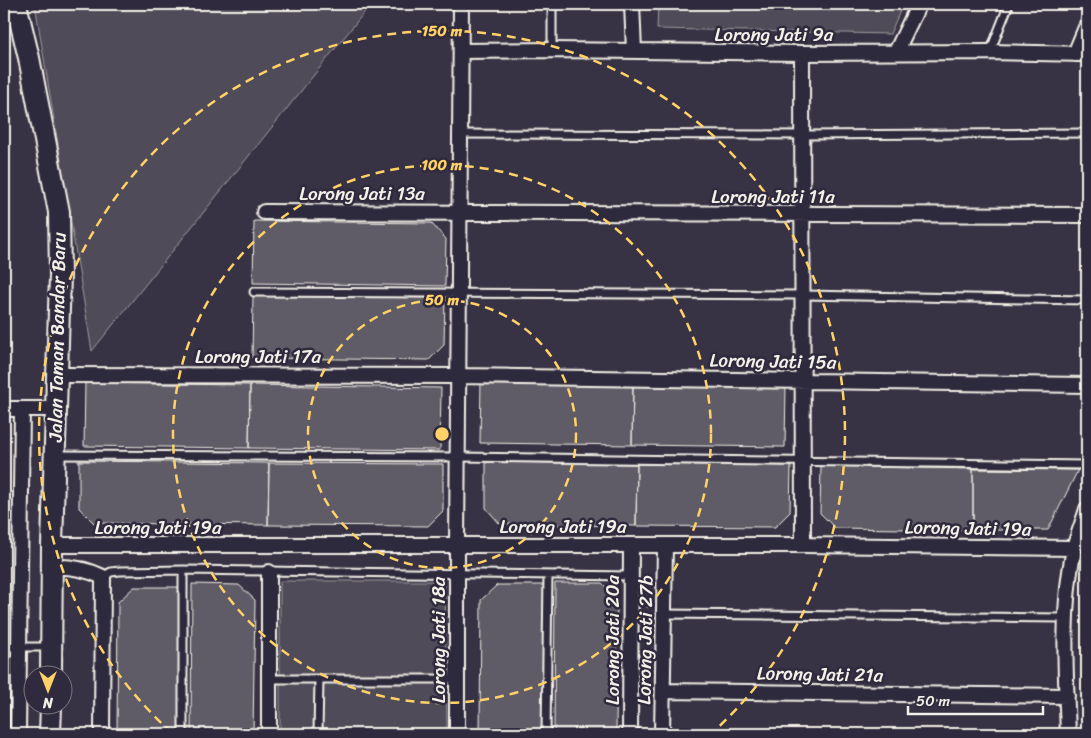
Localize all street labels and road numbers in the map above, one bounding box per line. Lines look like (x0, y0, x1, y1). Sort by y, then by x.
street label: Lorong Jati 9a (715, 18, 834, 51)
street label: Lorong Jati 13a (299, 177, 425, 210)
street label: Lorong Jati 11a (711, 180, 835, 213)
street label: Jalan Taman Bandar Baru (39, 232, 75, 443)
street label: Lorong Jati 17a (195, 340, 322, 373)
street label: Lorong Jati 15a (709, 343, 837, 379)
street label: Lorong Jati 19a (500, 510, 627, 543)
street label: Lorong Jati 19a (904, 510, 1032, 546)
street label: Lorong Jati 19a (95, 511, 222, 544)
street label: Lorong Jati 20a (596, 574, 629, 705)
street label: Lorong Jati 27b (627, 575, 663, 705)
street label: Lorong Jati 18a (422, 576, 455, 703)
street label: Lorong Jati 21a (757, 656, 884, 692)

